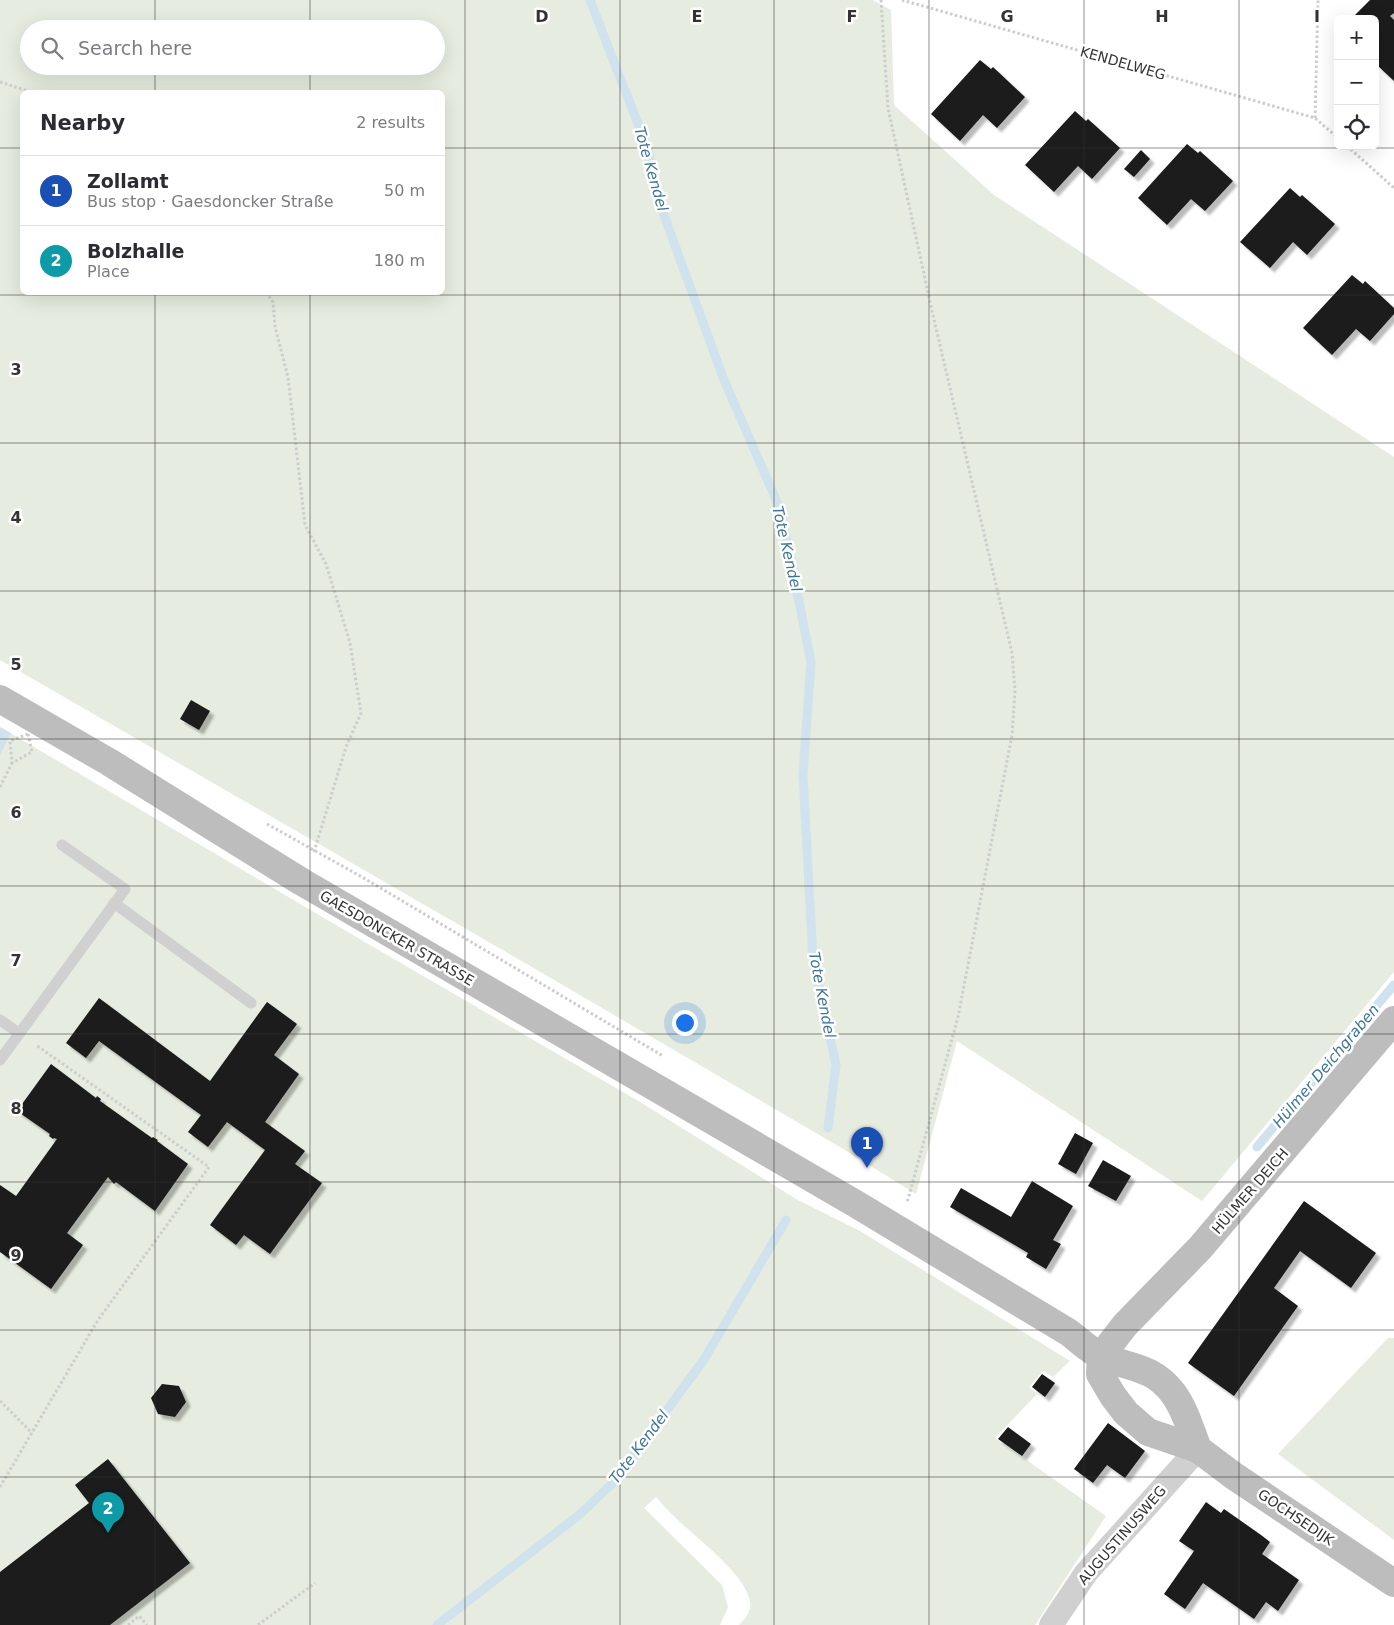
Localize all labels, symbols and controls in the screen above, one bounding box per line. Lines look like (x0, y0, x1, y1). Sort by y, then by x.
text: D (535, 7, 549, 26)
text: E (692, 7, 702, 26)
text: F (847, 7, 857, 26)
text: G (1000, 7, 1014, 26)
text: H (1155, 7, 1169, 26)
text: I (1314, 7, 1320, 26)
map controls (1334, 15, 1379, 150)
button: + (1334, 15, 1379, 60)
search box (20, 20, 445, 75)
icon: search (38, 34, 66, 62)
text: Search here (78, 37, 192, 59)
street label: KENDELWEG (1078, 43, 1168, 83)
button: − (1334, 60, 1379, 105)
button: locate (1334, 105, 1379, 150)
text: Nearby (40, 111, 125, 135)
text: 2 results (356, 113, 425, 132)
water label: Tote Kendel (630, 125, 672, 214)
text: Zollamt (87, 170, 169, 192)
text: 1 (50, 181, 62, 200)
text: 50 m (384, 181, 425, 200)
text: Bus stop · Gaesdoncker Straße (87, 192, 334, 211)
text: Bolzhalle (87, 240, 184, 262)
text: 2 (50, 251, 62, 270)
text: 180 m (374, 251, 425, 270)
text: Place (87, 262, 130, 281)
text: 3 (10, 360, 22, 379)
water label: Tote Kendel (768, 504, 806, 594)
text: 4 (10, 508, 22, 527)
text: 5 (10, 655, 22, 674)
text: 6 (10, 803, 22, 822)
street label: GAESDONCKER STRASSE (317, 887, 477, 989)
water label: Tote Kendel (805, 950, 839, 1040)
text: 7 (10, 951, 22, 970)
water label: Hülmer Deichgraben (1269, 1001, 1383, 1131)
your location (672, 1010, 698, 1036)
text: 8 (10, 1099, 22, 1118)
pin: 1 (851, 1127, 883, 1168)
street label: HÜLMER DEICH (1208, 1144, 1291, 1237)
text: 9 (10, 1246, 22, 1265)
water label: Tote Kendel (606, 1406, 673, 1487)
street label: AUGUSTINUSWEG (1075, 1482, 1169, 1588)
street label: GOCHSEDIJK (1255, 1486, 1338, 1549)
pin: 2 (92, 1492, 124, 1533)

